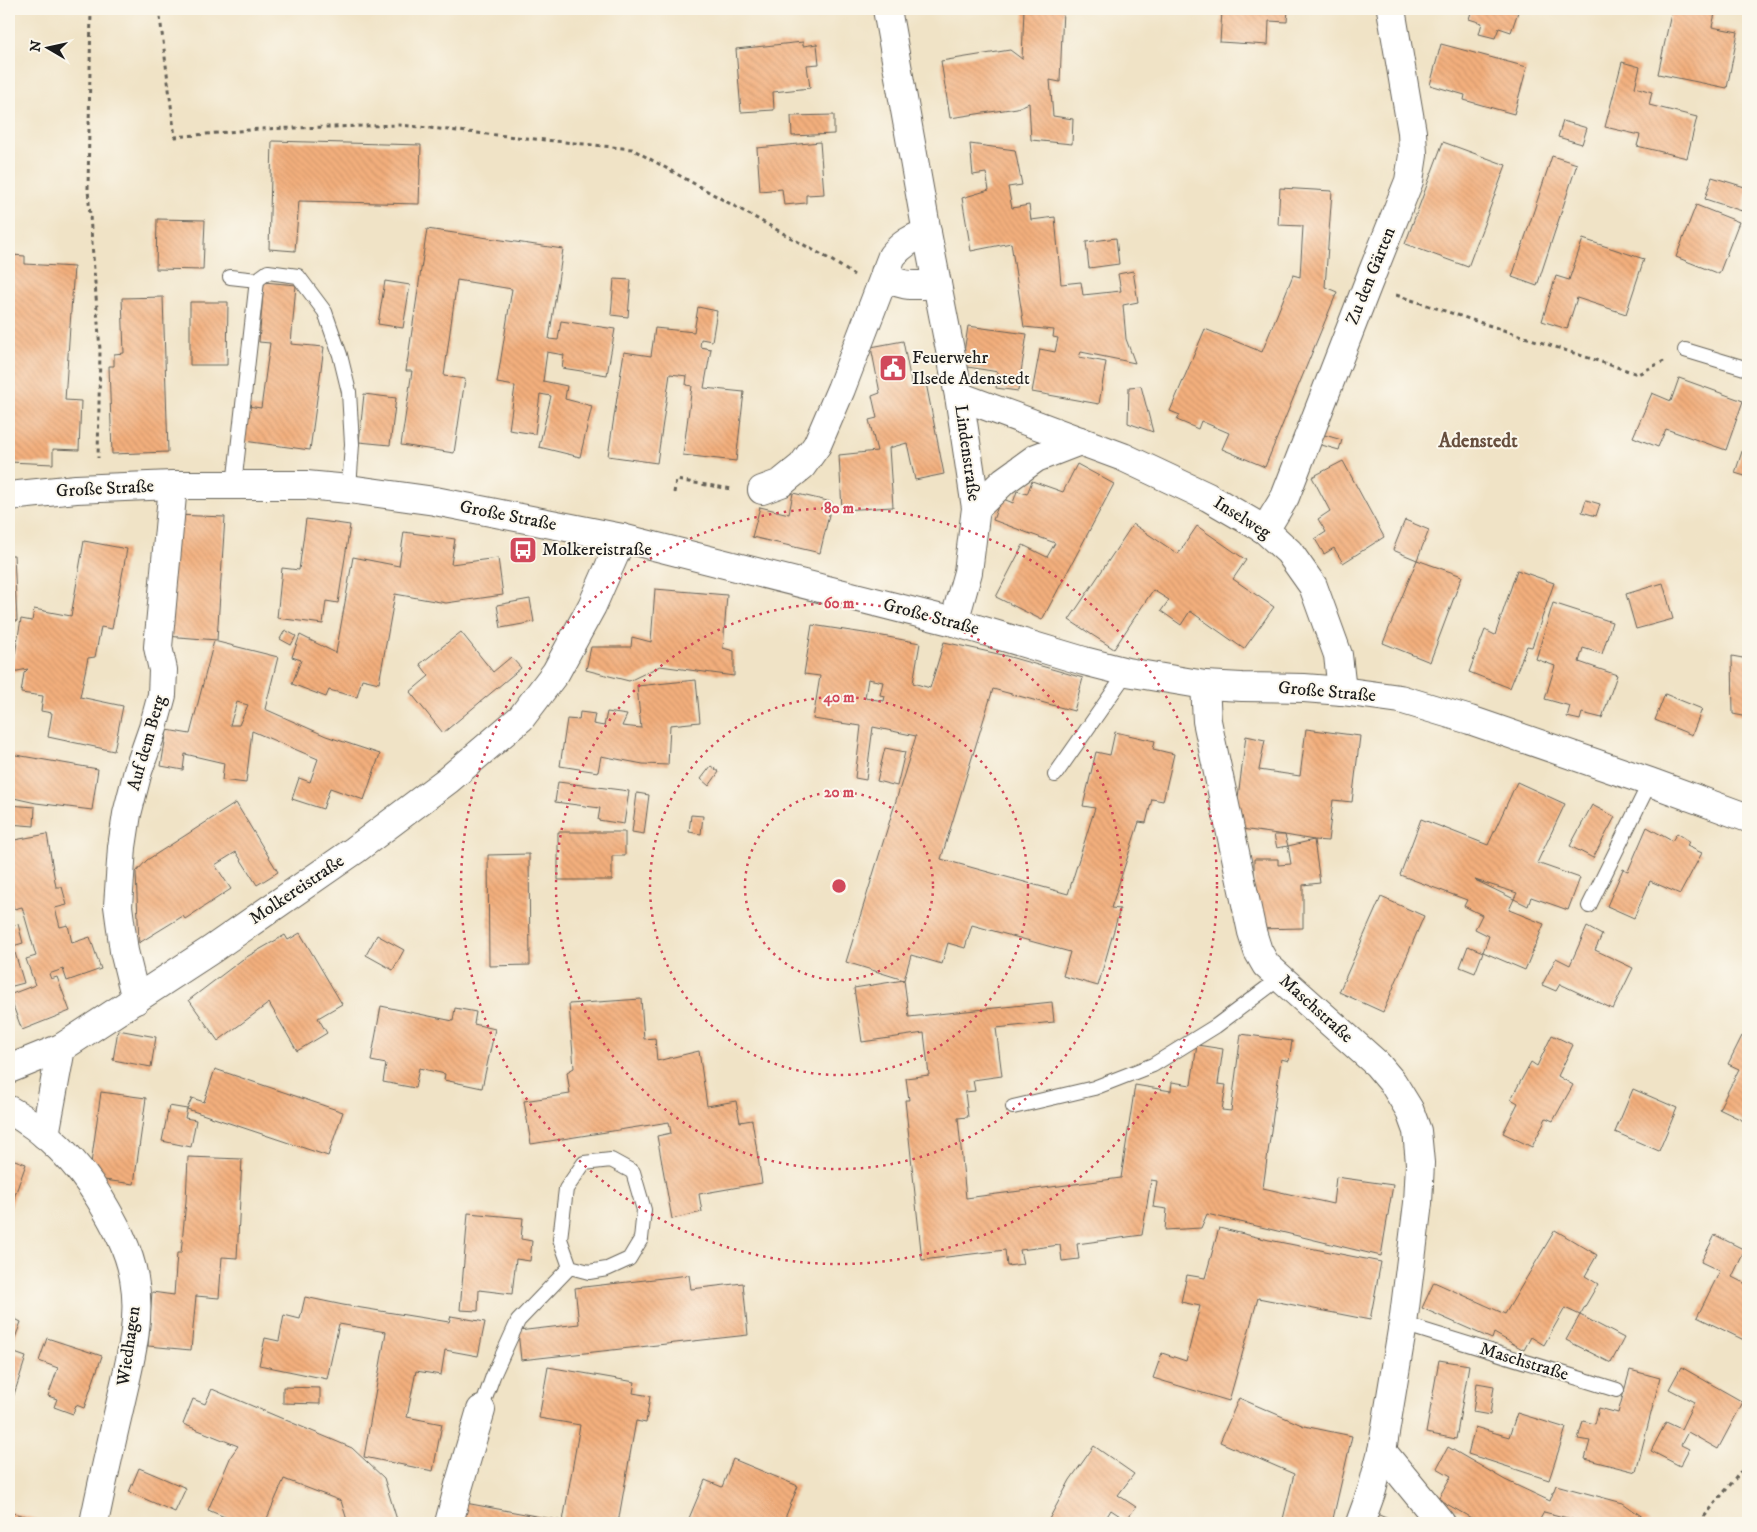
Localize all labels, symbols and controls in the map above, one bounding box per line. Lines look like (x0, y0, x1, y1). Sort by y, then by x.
north arrow (22, 22, 72, 72)
text: N (26, 39, 46, 53)
street label: Zu den Gärten (1341, 223, 1401, 328)
place label: Feuerwehr Ilsede Adenstedt (912, 347, 1030, 390)
public building icon: Feuerwehr Ilsede Adenstedt (878, 353, 908, 383)
street label: Lindenstraße (949, 403, 985, 503)
district label: Adenstedt (1437, 429, 1518, 454)
street label: Große Straße (55, 475, 155, 503)
street label: Inselweg (1209, 492, 1275, 544)
street label: Große Straße (458, 496, 558, 536)
text: 80 m (824, 499, 855, 518)
bus stop icon: Molkereistraße (508, 535, 538, 565)
place label: Molkereistraße (542, 539, 652, 561)
text: 60 m (824, 594, 855, 613)
street label: Große Straße (881, 594, 981, 640)
street label: Große Straße (1277, 677, 1377, 707)
text: 40 m (822, 688, 855, 707)
street label: Auf dem Berg (123, 693, 171, 793)
text: 20 m (824, 783, 855, 802)
street label: Molkereistraße (245, 850, 349, 930)
centre of rings (830, 877, 848, 895)
street label: Maschstraße (1275, 970, 1357, 1048)
street label: Wiedhagen (112, 1304, 146, 1388)
street label: Maschstraße (1477, 1338, 1571, 1386)

